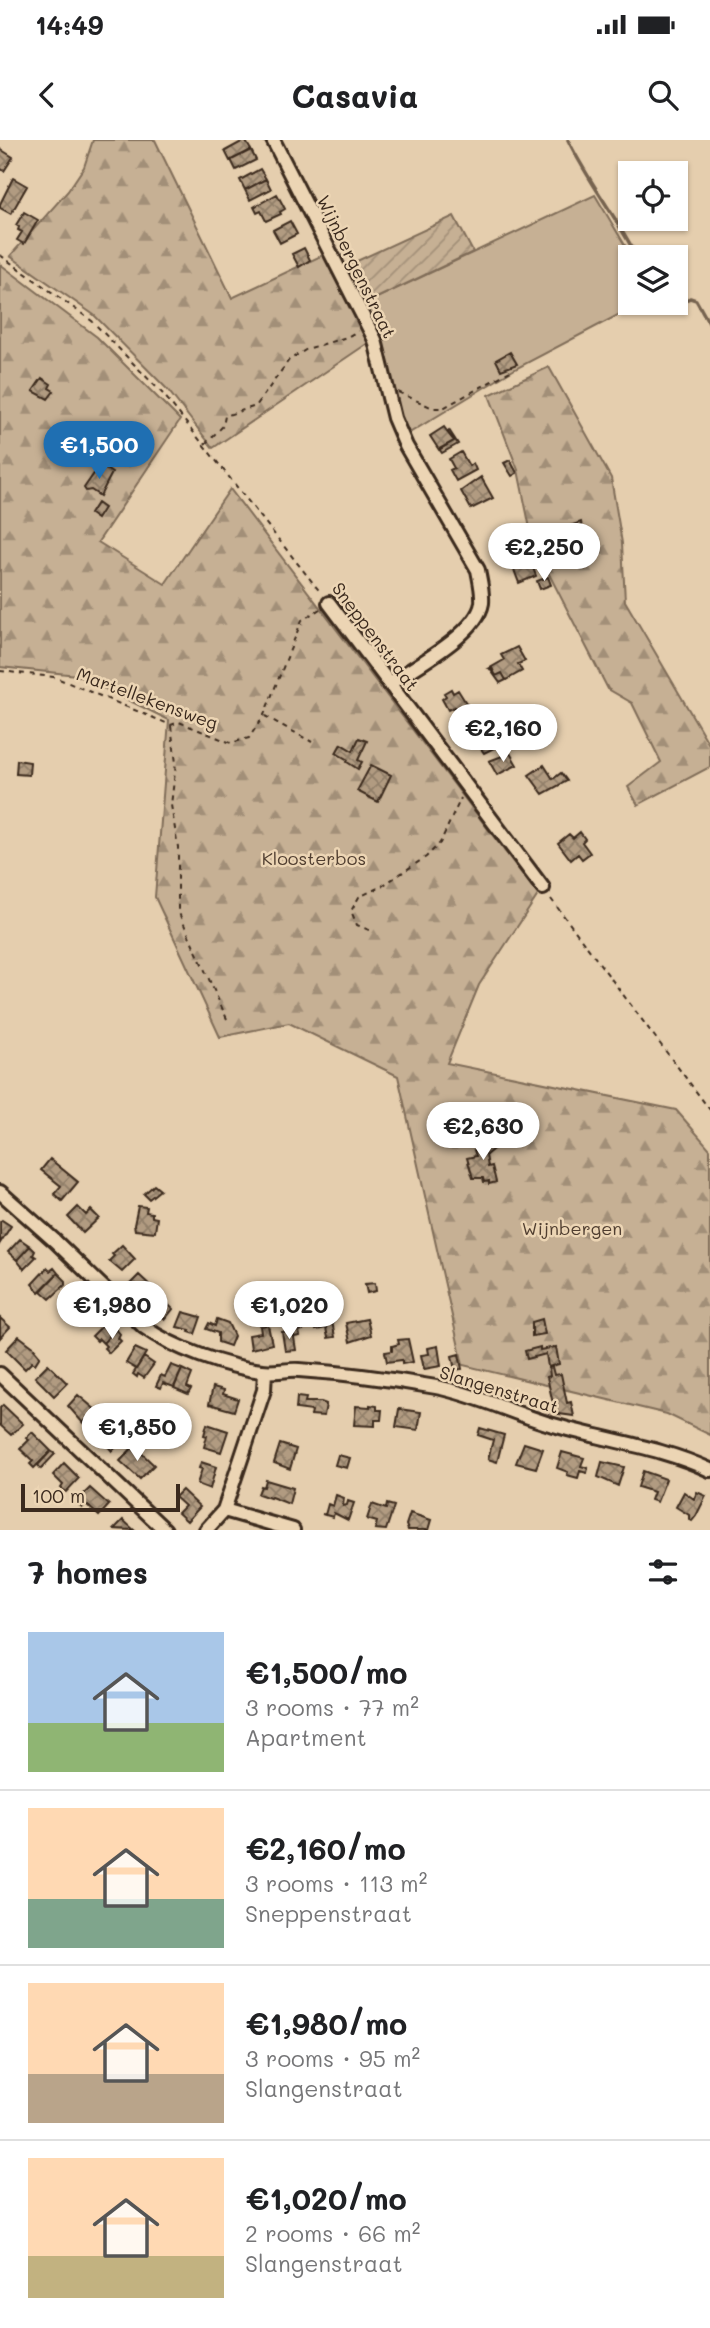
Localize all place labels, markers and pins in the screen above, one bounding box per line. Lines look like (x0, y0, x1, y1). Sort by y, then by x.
pin: €1,500 (42, 422, 156, 481)
pin: €2,250 (487, 524, 601, 583)
pin: €2,160 (446, 704, 560, 764)
pin: €2,630 (426, 1102, 540, 1162)
pin: €1,980 (55, 1282, 169, 1341)
pin: €1,020 (232, 1282, 346, 1341)
pin: €1,850 (80, 1404, 194, 1463)

